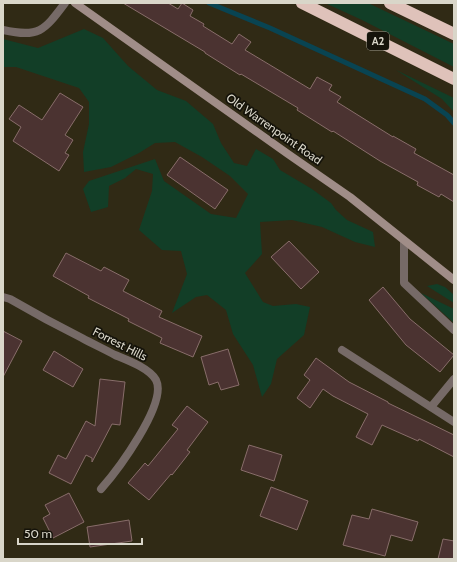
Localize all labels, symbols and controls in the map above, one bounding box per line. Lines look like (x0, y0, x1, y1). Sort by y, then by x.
road number: A2 (367, 32, 389, 50)
street label: Old Warrenpoint Road (224, 90, 325, 167)
street label: Forrest Hills (90, 323, 150, 364)
scale bar (18, 520, 142, 546)
text: 50 m (24, 526, 52, 541)

